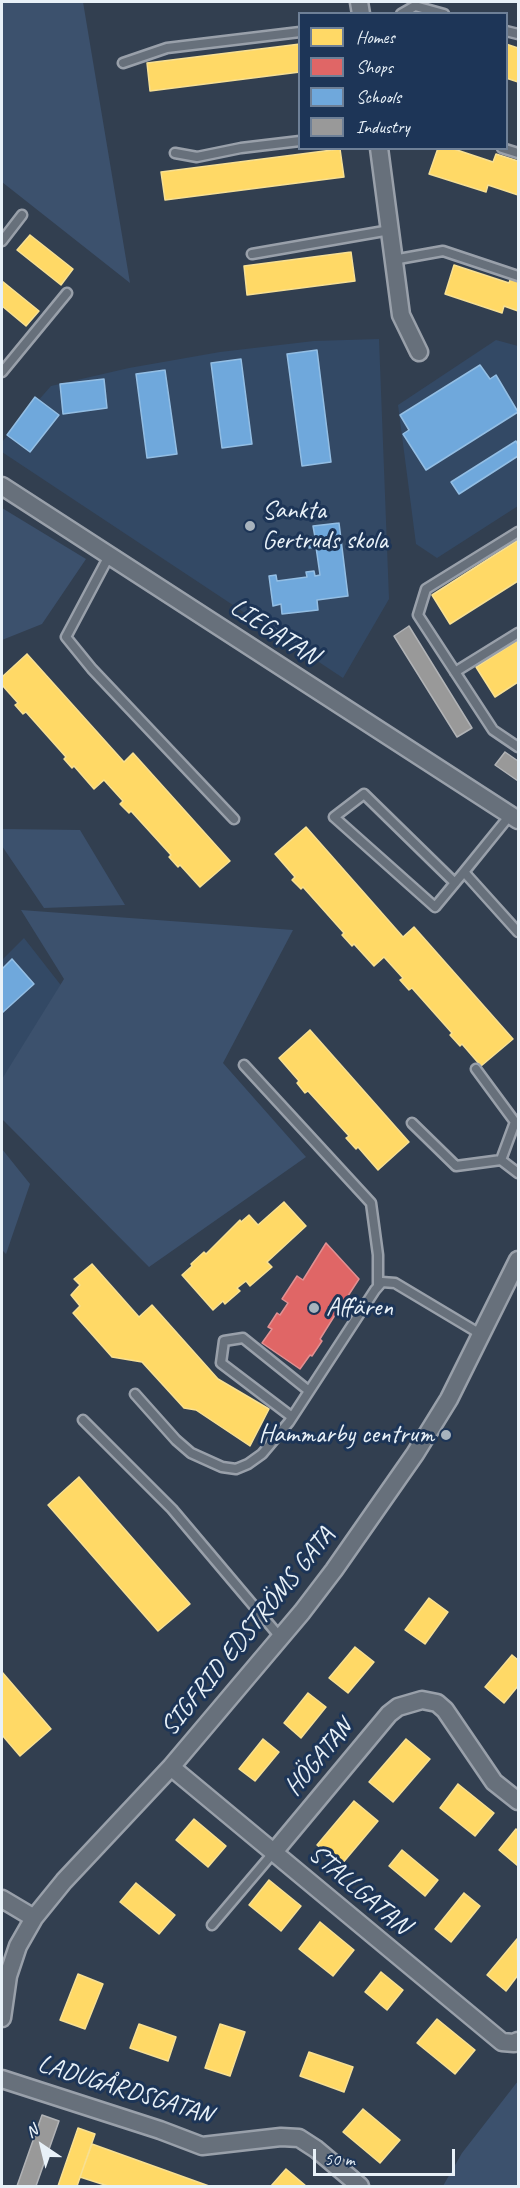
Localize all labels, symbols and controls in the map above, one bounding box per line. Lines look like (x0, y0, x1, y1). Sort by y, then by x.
legend (298, 12, 508, 150)
text: Homes (356, 26, 395, 48)
text: Shops (356, 56, 393, 78)
text: Schools (356, 86, 401, 108)
text: Industry (356, 116, 410, 138)
place label: Sankta Gertruds skola (262, 495, 388, 556)
marker: Sankta Gertruds skola (243, 519, 257, 533)
street label: LIEGATAN (224, 592, 324, 672)
place label: Affären (326, 1292, 393, 1324)
marker: Affären (307, 1301, 321, 1315)
place label: Hammarby centrum (258, 1419, 434, 1451)
marker: Hammarby centrum (439, 1428, 453, 1442)
street label: SIGFRID EDSTRÖMS GATA (154, 1522, 342, 1742)
street label: HÖGATAN (278, 1713, 360, 1803)
street label: STALLGATAN (302, 1838, 416, 1942)
street label: LADUGÅRDSGATAN (34, 2049, 216, 2131)
north arrow (12, 2116, 72, 2176)
text: N (22, 2120, 41, 2142)
scale bar (316, 2137, 458, 2175)
text: 50 m (324, 2148, 355, 2170)

